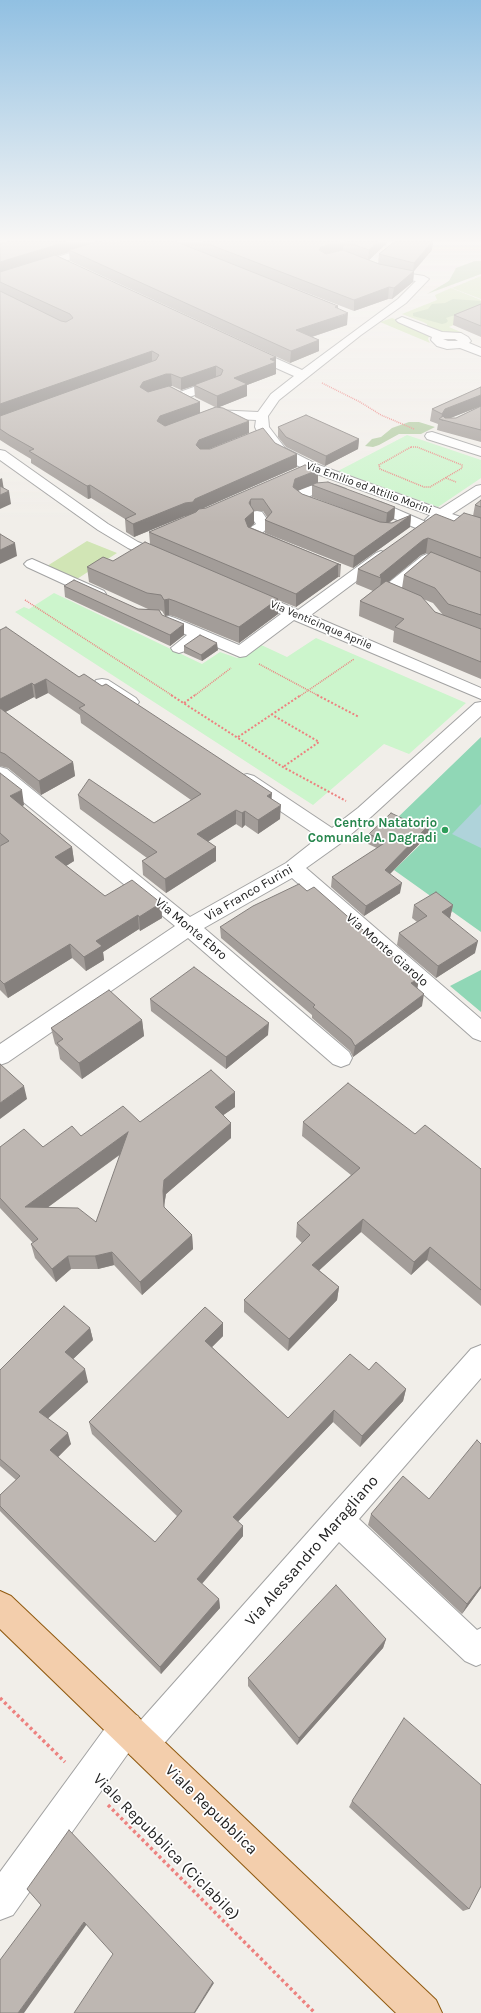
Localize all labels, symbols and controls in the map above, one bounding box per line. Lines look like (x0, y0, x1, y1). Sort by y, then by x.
street label: Via Emilio ed Attilio Morini (304, 459, 434, 517)
street label: Via Venticinque Aprile (268, 598, 374, 652)
place label: Centro Natatorio Comunale A. Dagradi (308, 815, 437, 846)
marker: Centro Natatorio Comunale A. Dagradi (440, 825, 450, 835)
street label: Via Franco Furini (202, 861, 296, 925)
street label: Via Monte Ebro (152, 894, 230, 964)
street label: Via Monte Giarolo (343, 910, 431, 990)
street label: Via Alessandro Maragliano (241, 1472, 383, 1630)
street label: Viale Repubblica (161, 1761, 261, 1859)
street label: Viale Repubblica (Ciclabile) (89, 1770, 243, 1924)

